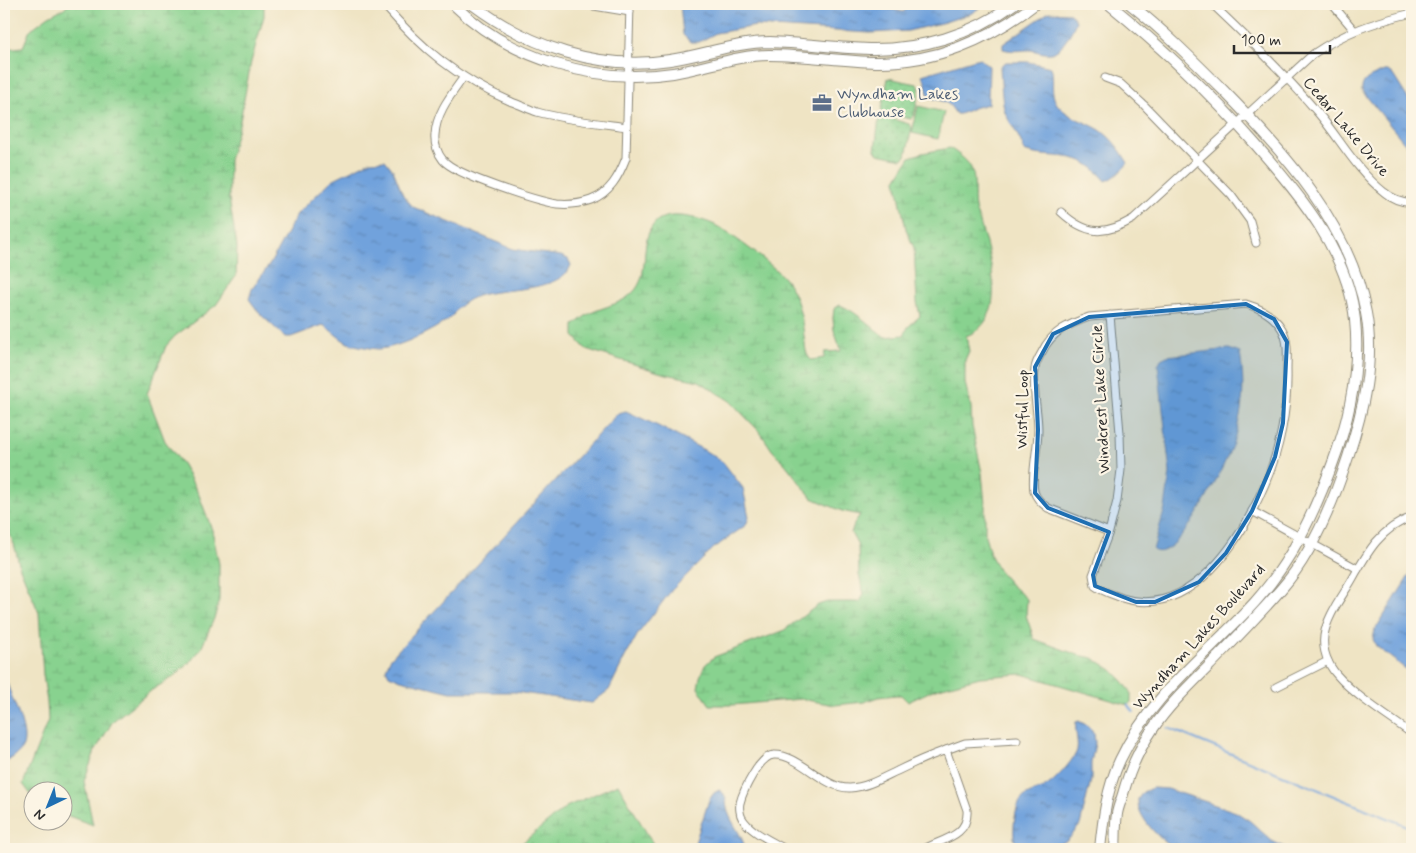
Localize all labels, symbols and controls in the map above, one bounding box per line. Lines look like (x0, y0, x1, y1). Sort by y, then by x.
scale bar (1234, 22, 1330, 54)
text: 100 m (1241, 31, 1281, 51)
street label: Cedar Lake Drive (1298, 73, 1394, 182)
place label: Wyndham Lakes Clubhouse (837, 84, 958, 123)
office icon: Wyndham Lakes Clubhouse (811, 92, 833, 114)
street label: Windcrest Lake Circle (1087, 324, 1115, 474)
street label: Wistful Loop (1012, 369, 1034, 449)
street label: Wyndham Lakes Boulevard (1128, 560, 1270, 714)
north arrow (22, 780, 72, 830)
text: N (30, 805, 49, 825)

